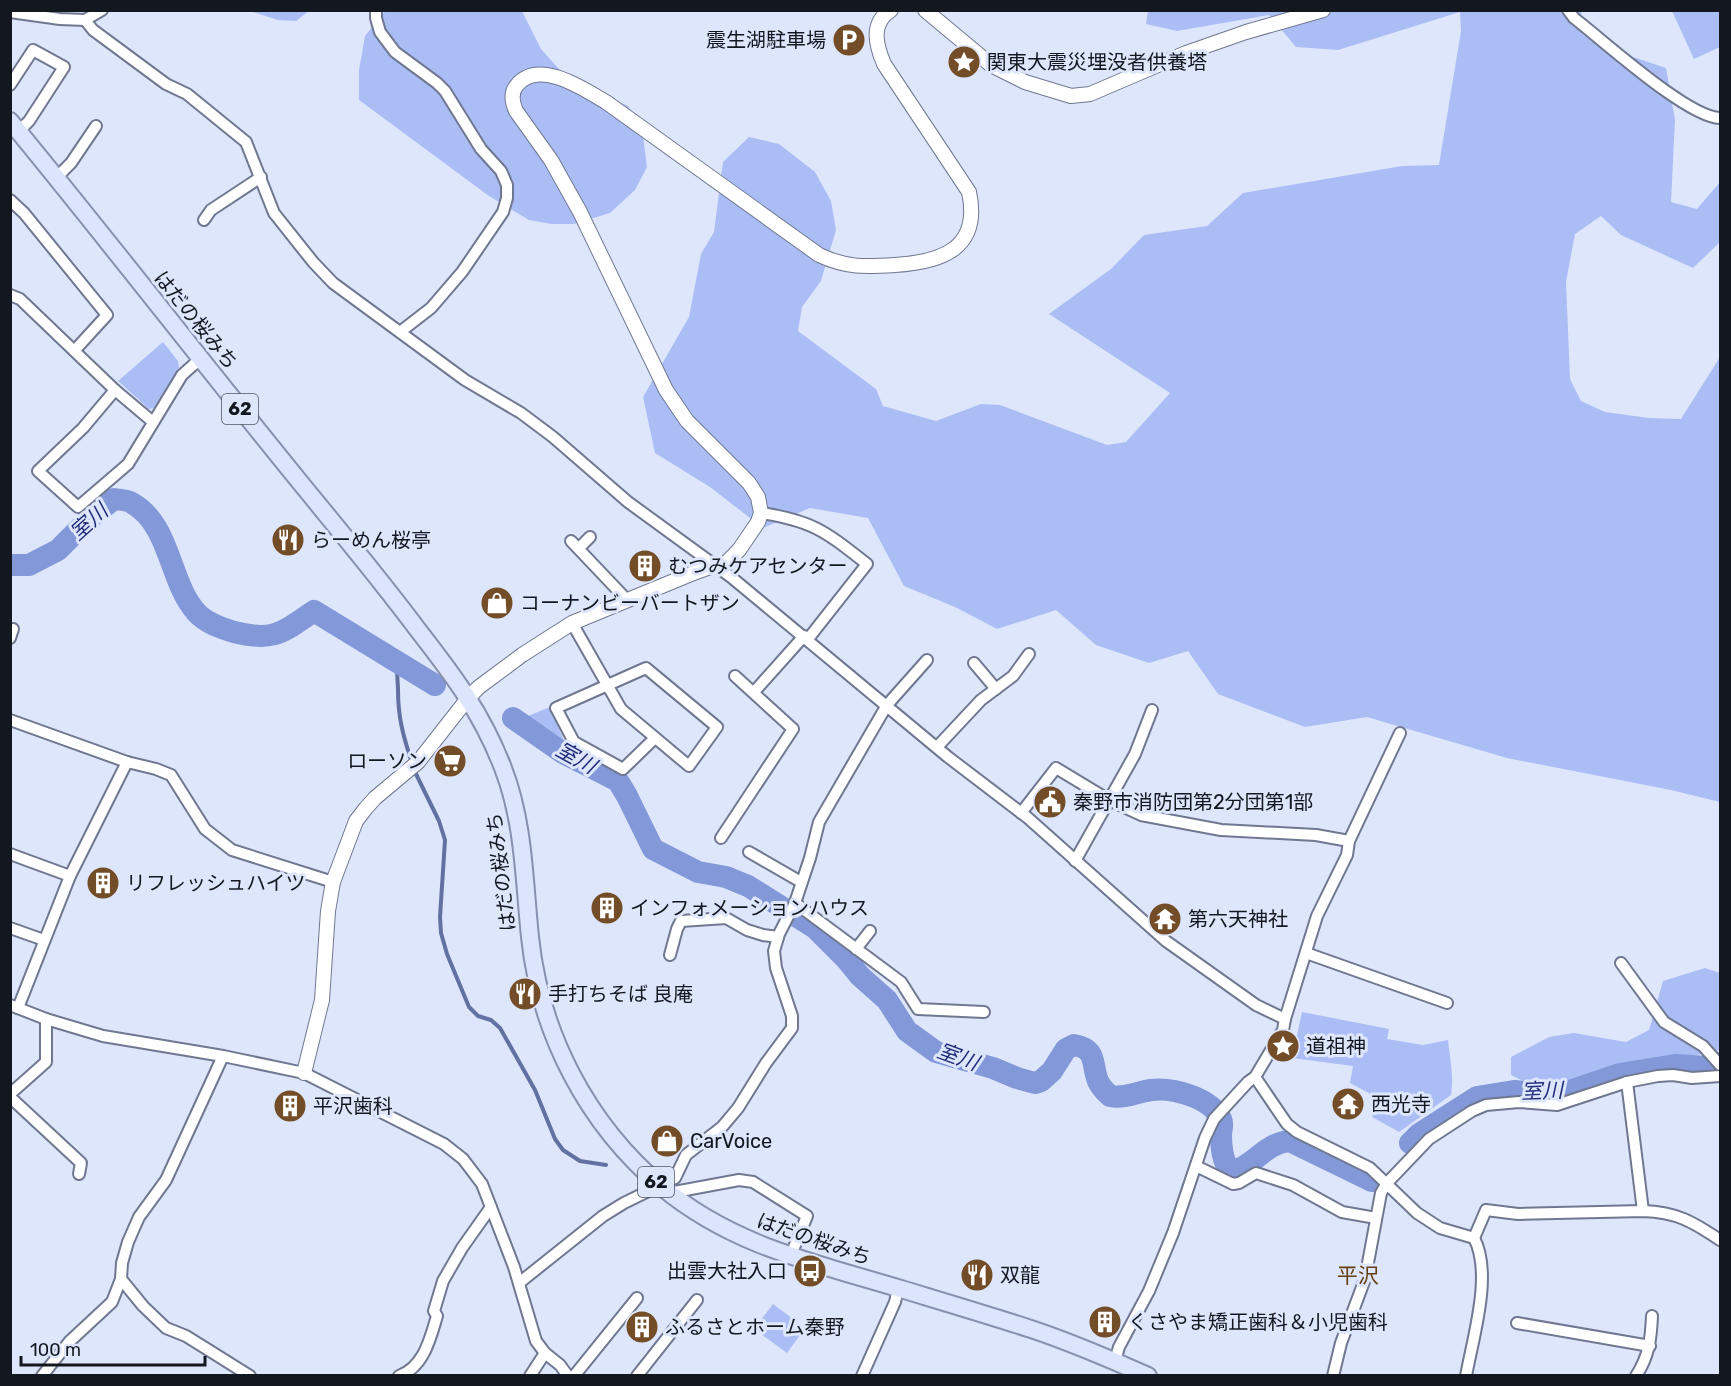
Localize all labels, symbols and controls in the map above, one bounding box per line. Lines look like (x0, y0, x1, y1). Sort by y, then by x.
parking icon: 震生湖駐車場 (831, 22, 867, 58)
place label: 震生湖駐車場 (706, 28, 826, 52)
place icon: 関東大震災埋没者供養塔 (946, 44, 982, 80)
place label: 関東大震災埋没者供養塔 (987, 50, 1207, 74)
street label: はだの桜みち (149, 266, 243, 374)
road number: 62 (222, 394, 258, 424)
water label: 室川 (65, 497, 114, 545)
restaurant icon: らーめん桜亭 (270, 522, 306, 558)
place label: らーめん桜亭 (311, 528, 431, 552)
building icon: むつみケアセンター (627, 548, 663, 584)
place label: むつみケアセンター (668, 554, 848, 578)
shop icon: コーナンビーバートザン (479, 585, 515, 621)
place label: コーナンビーバートザン (520, 591, 740, 615)
water label: 室川 (552, 736, 602, 780)
supermarket icon: ローソン (432, 743, 468, 779)
place label: ローソン (347, 749, 427, 773)
public building icon: 秦野市消防団第2分団第1部 (1032, 784, 1068, 820)
place label: 秦野市消防団第2分団第1部 (1073, 790, 1313, 814)
street label: はだの桜みち (482, 811, 520, 933)
building icon: リフレッシュハイツ (85, 865, 121, 901)
place label: リフレッシュハイツ (126, 871, 306, 895)
building icon: インフォメーションハウス (589, 890, 625, 926)
place label: インフォメーションハウス (630, 896, 869, 920)
temple icon: 第六天神社 (1147, 901, 1183, 937)
place label: 第六天神社 (1188, 907, 1288, 931)
restaurant icon: 手打ちそば 良庵 (507, 976, 543, 1012)
place label: 手打ちそば 良庵 (548, 982, 693, 1006)
place icon: 道祖神 (1265, 1028, 1301, 1064)
place label: 道祖神 (1306, 1034, 1366, 1058)
water label: 室川 (934, 1038, 984, 1076)
water label: 室川 (1521, 1077, 1565, 1104)
temple icon: 西光寺 (1330, 1086, 1366, 1122)
building icon: 平沢歯科 (272, 1088, 308, 1124)
place label: 西光寺 (1371, 1092, 1431, 1116)
place label: 平沢歯科 (313, 1094, 393, 1118)
shop icon: CarVoice (649, 1123, 685, 1159)
place label: CarVoice (690, 1129, 772, 1153)
road number: 62 (638, 1167, 674, 1197)
street label: はだの桜みち (754, 1208, 874, 1270)
bus stop icon: 出雲大社入口 (792, 1253, 828, 1289)
restaurant icon: 双龍 (959, 1257, 995, 1293)
place label: 出雲大社入口 (667, 1259, 787, 1283)
place label: 双龍 (1000, 1263, 1040, 1287)
district label: 平沢 (1337, 1263, 1379, 1288)
building icon: くさやま矯正歯科＆小児歯科 (1087, 1304, 1123, 1340)
building icon: ふるさとホーム秦野 (624, 1309, 660, 1345)
place label: くさやま矯正歯科＆小児歯科 (1128, 1310, 1388, 1334)
place label: ふるさとホーム秦野 (665, 1315, 844, 1339)
scale bar (21, 1329, 206, 1367)
text: 100 m (30, 1339, 81, 1361)

